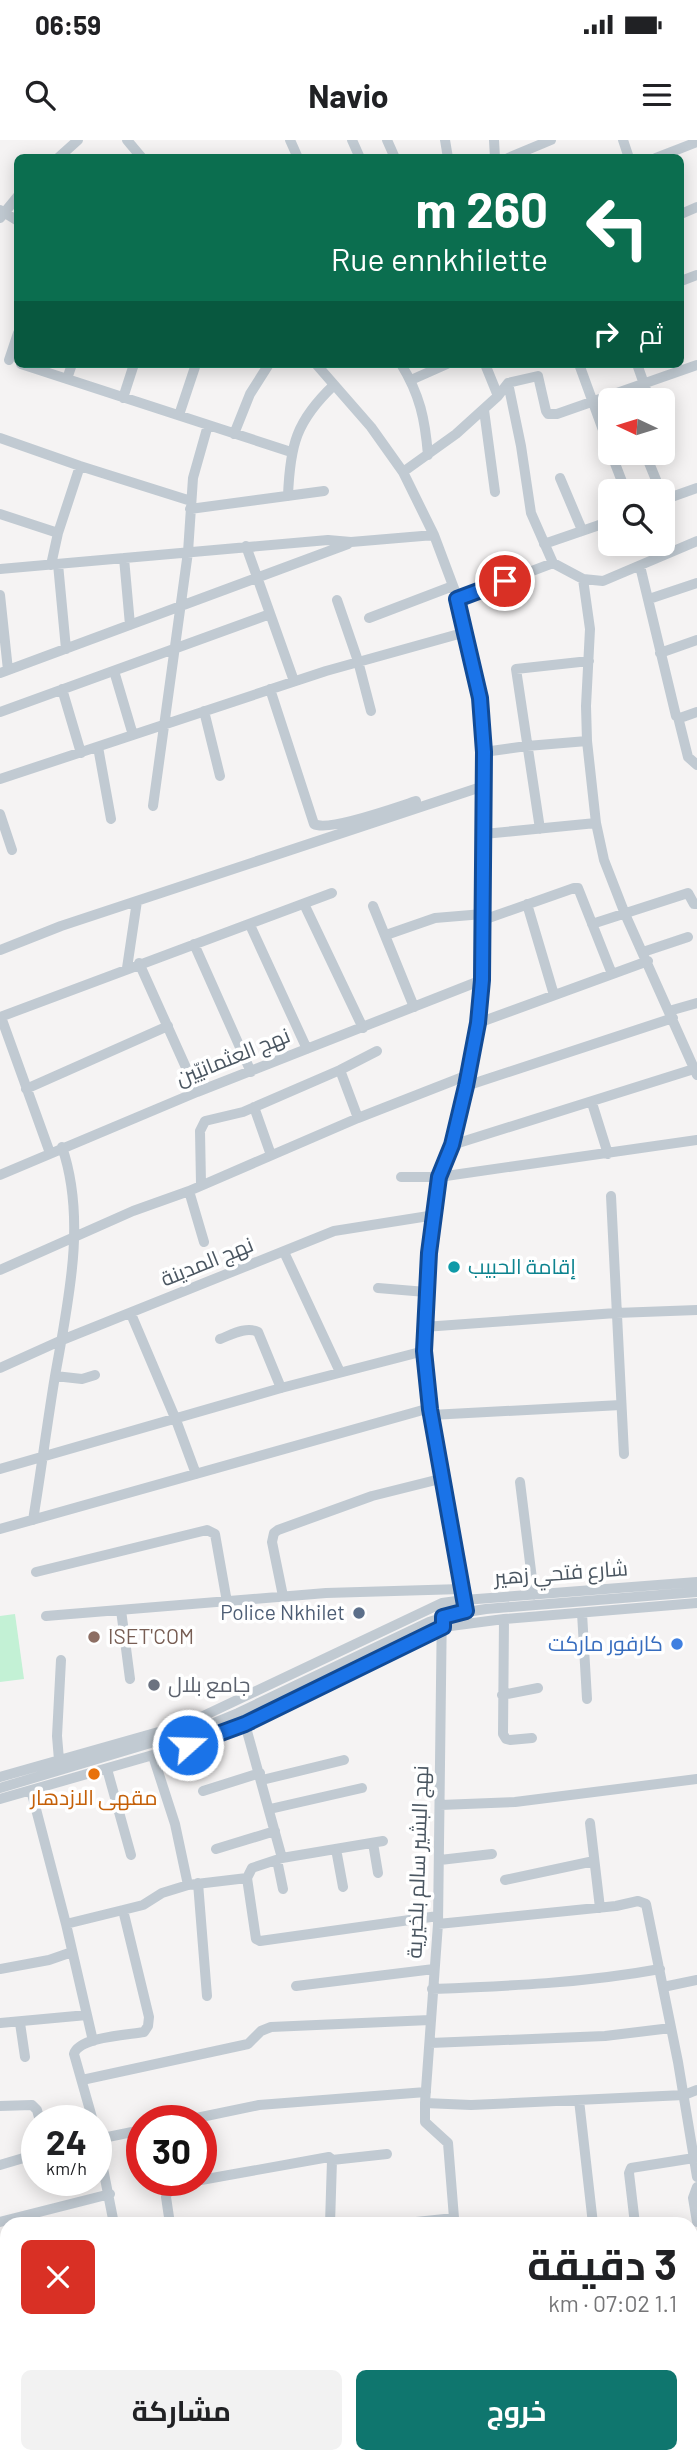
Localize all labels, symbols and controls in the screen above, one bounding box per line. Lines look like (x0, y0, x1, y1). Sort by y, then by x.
text: 06:59 (35, 9, 101, 40)
icon: search (21, 76, 59, 114)
text: Navio (308, 76, 389, 114)
icon: menu (638, 76, 676, 114)
text: 260 m (416, 179, 548, 238)
icon: left (572, 182, 663, 273)
text: Rue ennkhilette (331, 239, 548, 277)
icon: right (587, 315, 625, 353)
text: ثم (639, 318, 663, 349)
north arrow (598, 388, 676, 466)
map controls (598, 388, 675, 556)
button: search (598, 479, 675, 556)
pin (475, 551, 535, 611)
icon: arrive (486, 562, 524, 600)
street label: نهج العثمانيّين (172, 1021, 294, 1093)
street label: نهج المدينة (157, 1231, 257, 1293)
place label: إقامة الحبيب (468, 1253, 576, 1280)
marker: إقامة الحبيب (446, 1259, 462, 1275)
street label: شارع فتحي زهير (492, 1554, 629, 1594)
place label: Police Nkhilet (220, 1599, 345, 1624)
marker: Police Nkhilet (351, 1605, 367, 1621)
place label: ISET'COM (108, 1623, 194, 1648)
marker: ISET'COM (86, 1629, 102, 1645)
place label: كارفور ماركت (548, 1630, 663, 1656)
marker: كارفور ماركت (669, 1636, 685, 1652)
place label: جامع بلال (168, 1671, 250, 1699)
marker: جامع بلال (146, 1677, 162, 1693)
position arrow (151, 1708, 225, 1782)
street label: نهج البشير سالم بلخيرية (401, 1765, 435, 1959)
marker: مقهى الازدهار (86, 1766, 102, 1782)
place label: مقهى الازدهار (30, 1784, 157, 1811)
speed limit sign: 30 (126, 2105, 217, 2196)
text: 24 (46, 2120, 87, 2162)
text: km/h (46, 2157, 87, 2179)
text: 3 دقيقة (527, 2238, 677, 2288)
button: close (21, 2240, 95, 2314)
text: 1.1 km · 07:02 (548, 2289, 677, 2317)
button: مشاركة (21, 2370, 342, 2450)
button: خروج (356, 2370, 677, 2450)

